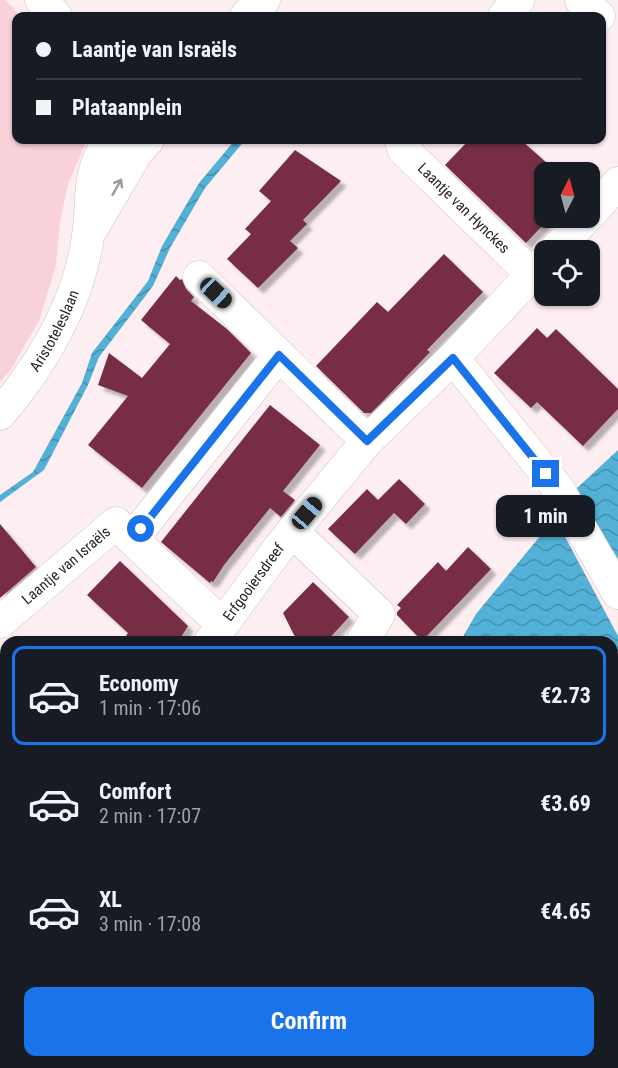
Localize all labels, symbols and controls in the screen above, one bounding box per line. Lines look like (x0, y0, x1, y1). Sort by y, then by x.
text: Laantje van Israëls (72, 37, 237, 62)
text: Plataanplein (72, 95, 182, 120)
street label: Laantje van Hynckes (414, 159, 514, 257)
north arrow (534, 162, 600, 228)
map controls (534, 162, 600, 306)
one-way arrow (111, 179, 123, 196)
button: locate (534, 240, 600, 306)
car (197, 274, 235, 312)
street label: Aristoteleslaan (26, 288, 83, 375)
route end (532, 460, 559, 487)
car (289, 493, 325, 533)
callout: 1 min (496, 495, 596, 537)
text: 1 min (523, 504, 568, 528)
route start (127, 515, 154, 542)
street label: Laantje van Israëls (18, 523, 114, 608)
street label: Erfgooiersdreef (219, 539, 288, 625)
icon: car (27, 669, 81, 723)
text: Economy (99, 671, 179, 696)
text: €2.73 (540, 683, 591, 708)
text: 1 min · 17:06 (99, 696, 201, 720)
icon: car (27, 777, 81, 831)
text: Comfort (99, 779, 172, 804)
text: €3.69 (540, 791, 591, 816)
text: 2 min · 17:07 (99, 804, 201, 828)
icon: car (27, 885, 81, 939)
text: XL (99, 887, 122, 912)
text: €4.65 (540, 899, 591, 924)
text: 3 min · 17:08 (99, 912, 201, 936)
button: Confirm (24, 987, 594, 1056)

